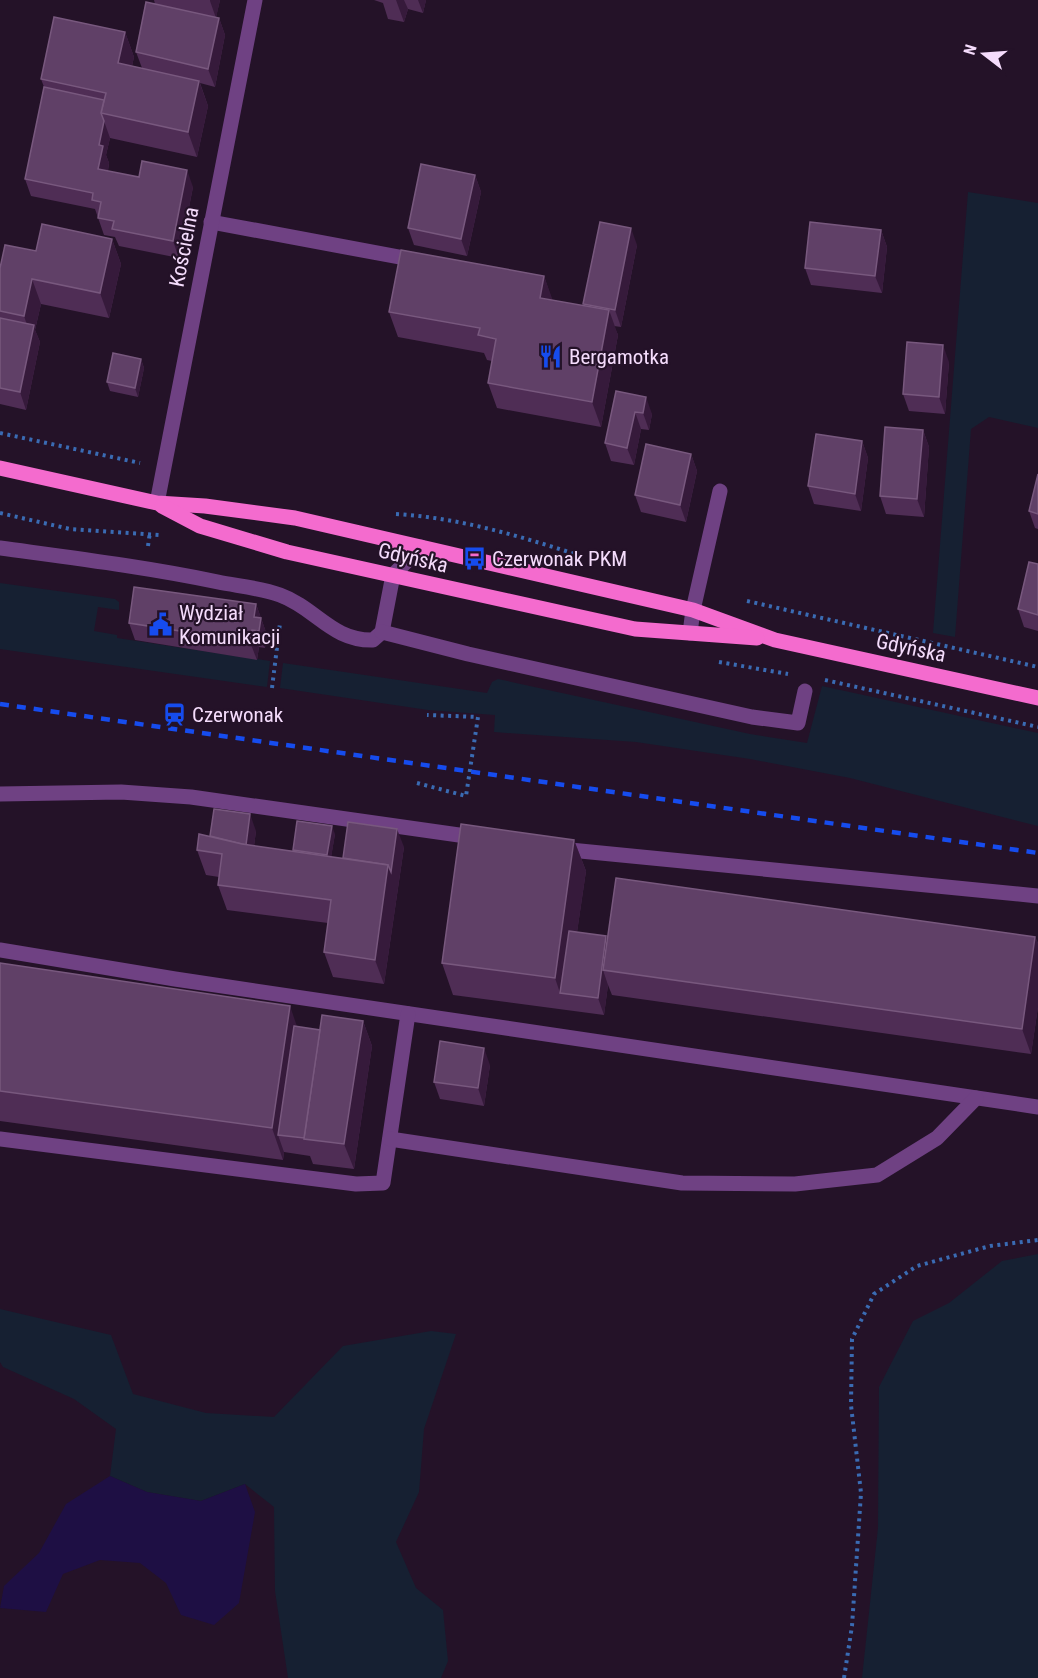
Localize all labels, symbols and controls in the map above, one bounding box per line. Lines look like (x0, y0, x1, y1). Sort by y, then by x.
north arrow (954, 24, 1014, 84)
text: N (960, 42, 981, 57)
street label: Kościelna (165, 205, 203, 289)
restaurant icon: Bergamotka (538, 344, 564, 370)
place label: Bergamotka (569, 345, 669, 369)
street label: Gdyńska (376, 538, 450, 578)
bus stop icon: Czerwonak PKM (461, 546, 487, 572)
place label: Czerwonak PKM (492, 547, 627, 571)
place label: Wydział Komunikacji (179, 601, 280, 649)
public building icon: Wydział Komunikacji (148, 612, 174, 638)
street label: Gdyńska (874, 629, 948, 667)
station icon: Czerwonak (161, 702, 187, 728)
place label: Czerwonak (192, 703, 284, 727)

